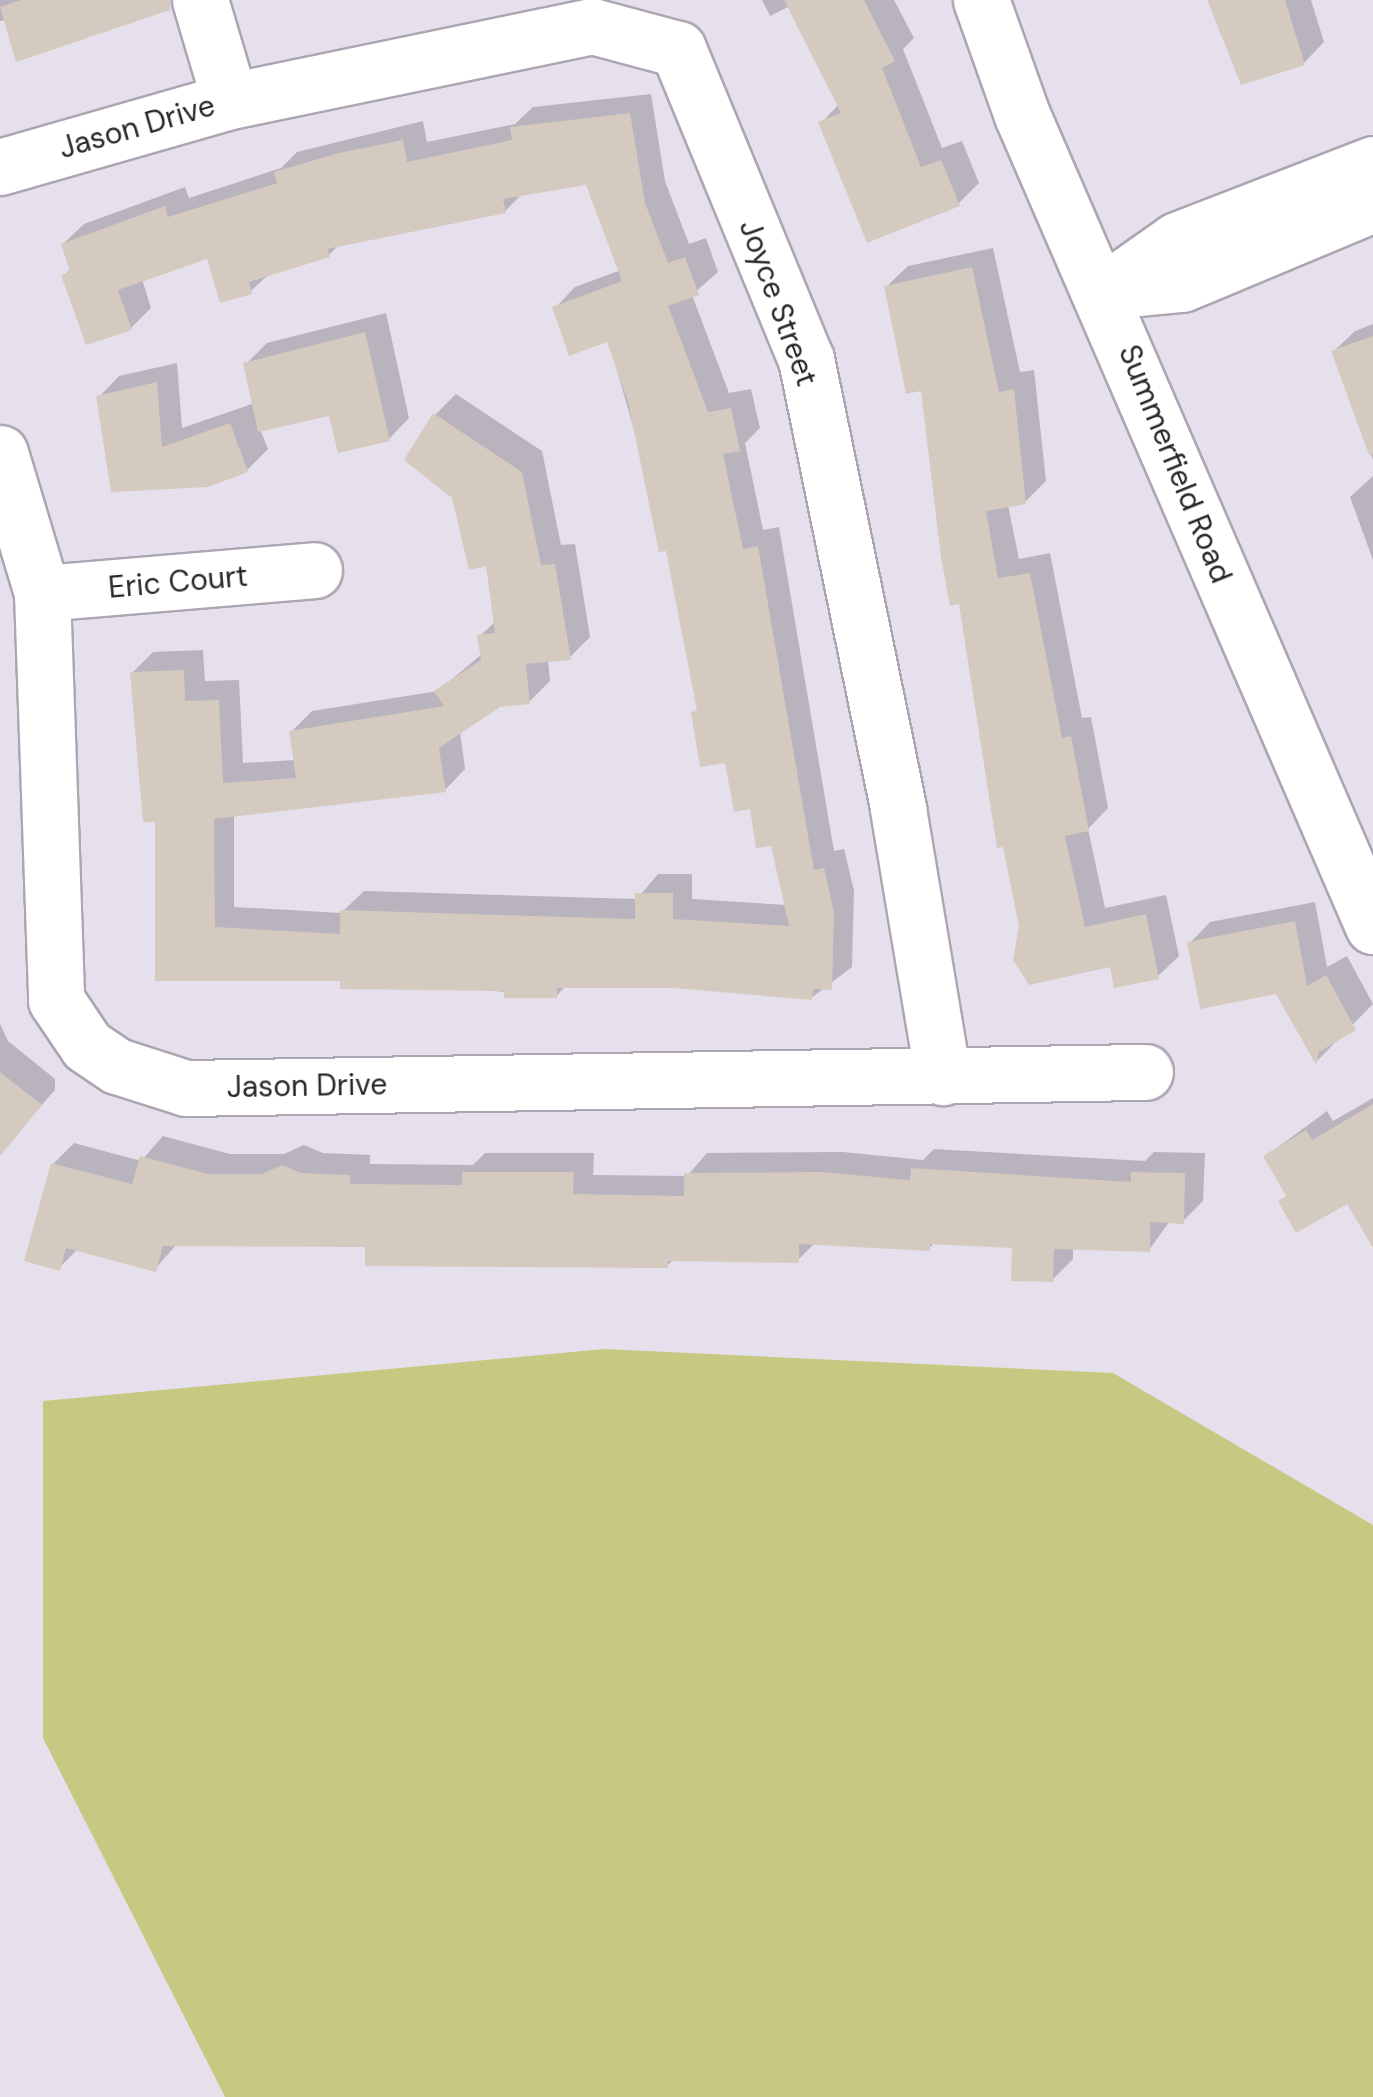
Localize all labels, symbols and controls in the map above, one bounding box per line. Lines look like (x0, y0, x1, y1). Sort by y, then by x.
street label: Jason Drive (55, 88, 219, 166)
street label: Joyce Street (731, 215, 825, 391)
street label: Summerfield Road (1111, 340, 1239, 588)
street label: Eric Court (107, 558, 249, 606)
street label: Jason Drive (226, 1067, 388, 1105)

